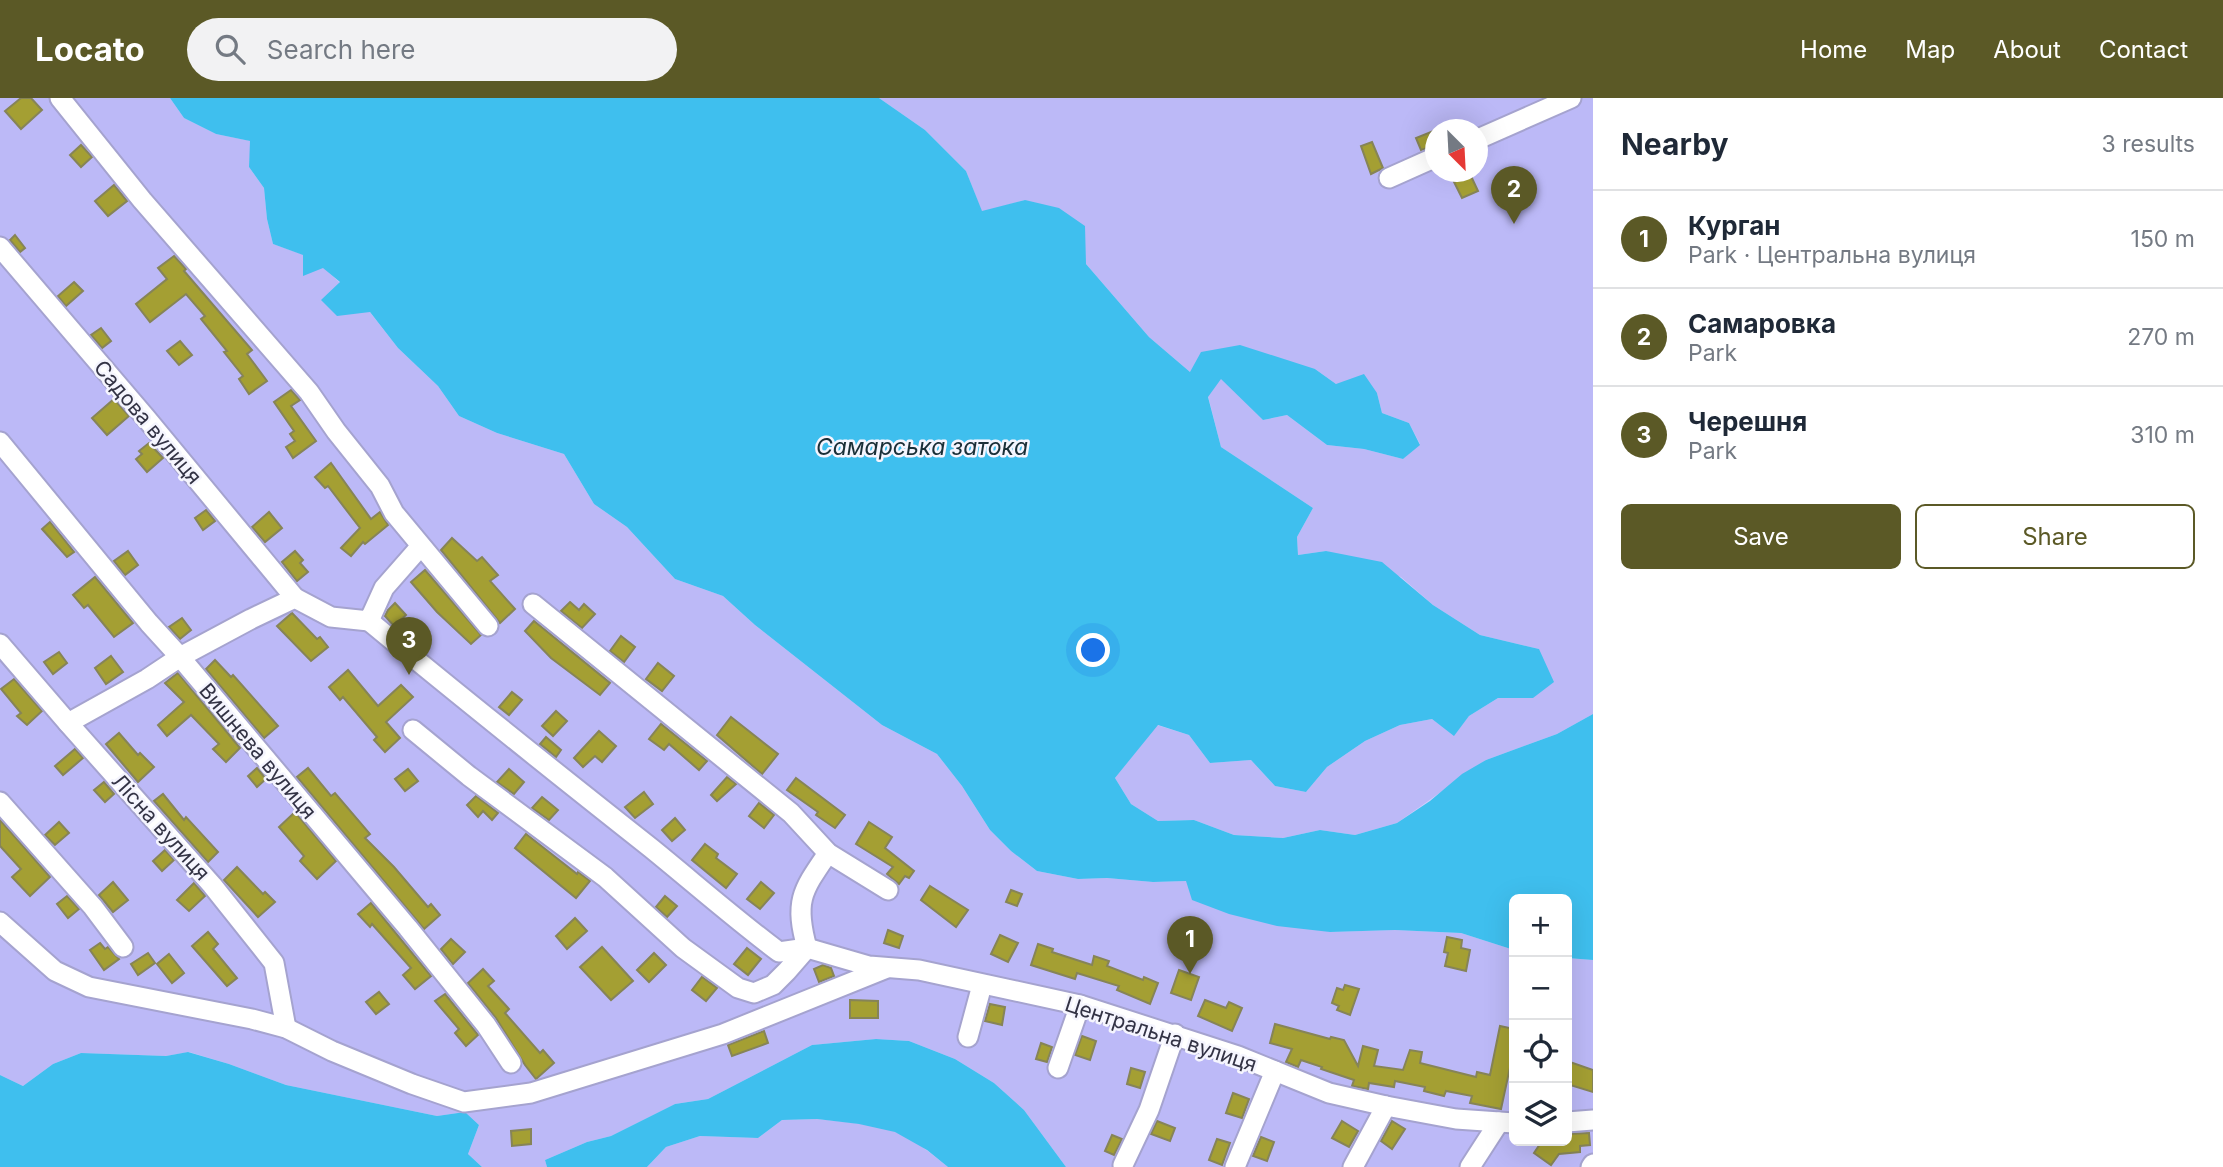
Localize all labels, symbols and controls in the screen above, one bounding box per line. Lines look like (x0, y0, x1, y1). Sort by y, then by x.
search box (187, 18, 677, 81)
text: Locato (35, 29, 145, 69)
icon: search (211, 30, 249, 68)
text: Search here (267, 34, 415, 65)
text: Home (1800, 35, 1867, 64)
text: Map (1905, 35, 1955, 64)
text: About (1993, 35, 2061, 64)
text: Contact (2099, 35, 2188, 64)
north arrow (1425, 119, 1488, 182)
text: Nearby (1621, 126, 1729, 162)
text: 3 results (2102, 130, 2195, 158)
pin: 2 (1491, 166, 1537, 224)
text: Курган (1688, 210, 1780, 241)
text: 1 (1639, 225, 1649, 253)
text: 150 m (2131, 225, 2195, 253)
text: Park · Центральна вулиця (1688, 241, 1976, 269)
text: Самаровка (1688, 308, 1836, 339)
text: 2 (1637, 323, 1651, 351)
text: 270 m (2127, 323, 2195, 351)
text: Park (1688, 339, 1737, 367)
street label: Садова вулиця (89, 355, 207, 489)
text: Черешня (1688, 406, 1807, 437)
text: 3 (1637, 421, 1651, 449)
text: 310 m (2130, 421, 2195, 449)
water label: Самарська затока (816, 433, 1028, 461)
text: Park (1688, 437, 1737, 465)
button: Save (1621, 504, 1901, 569)
button: Share (1915, 504, 2195, 569)
pin: 3 (386, 617, 432, 675)
your location (1076, 633, 1110, 667)
street label: Вишнева вулиця (194, 678, 322, 824)
street label: Лісна вулиця (107, 769, 215, 885)
map controls (1509, 894, 1572, 1146)
button: + (1509, 894, 1572, 957)
pin: 1 (1167, 916, 1213, 974)
button: − (1509, 957, 1572, 1020)
street label: Центральна вулиця (1062, 991, 1260, 1077)
button: locate (1509, 1020, 1572, 1083)
button: layers (1509, 1083, 1572, 1146)

